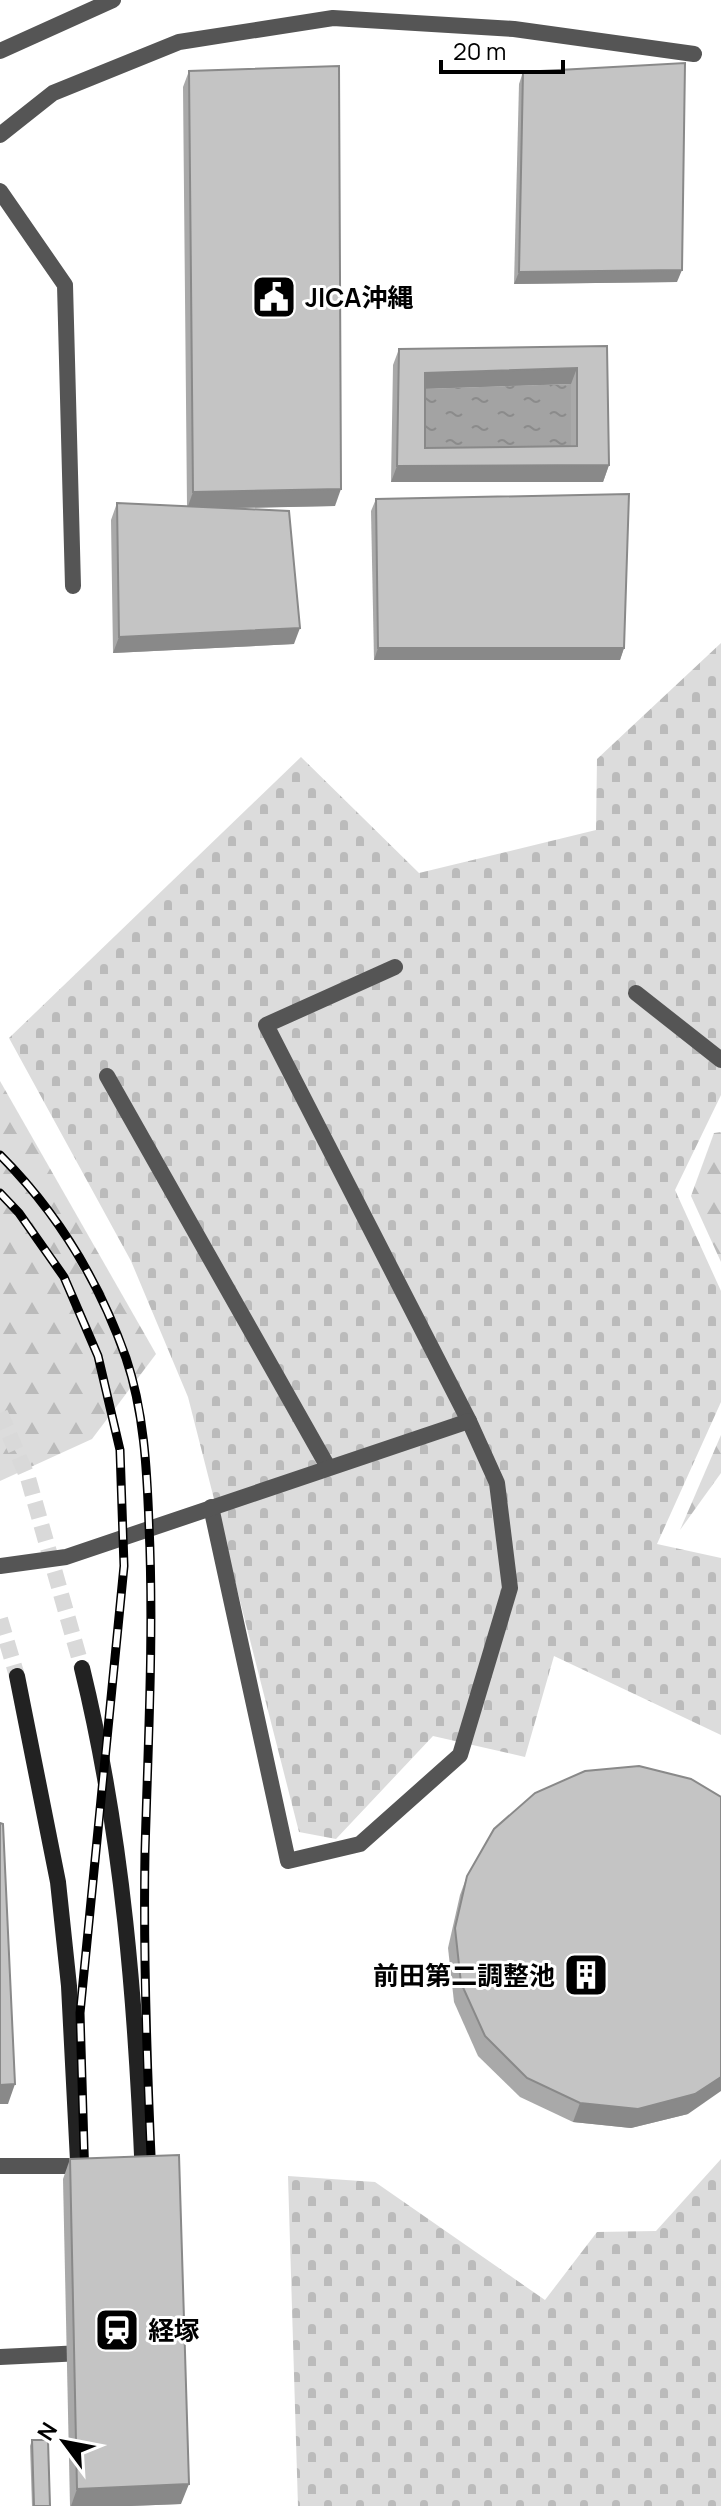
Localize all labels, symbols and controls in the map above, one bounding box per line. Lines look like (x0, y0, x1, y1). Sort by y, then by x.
scale bar (441, 24, 563, 74)
text: 20 m (453, 34, 506, 67)
public building icon: JICA沖縄 (250, 273, 298, 321)
place label: JICA沖縄 (305, 279, 413, 315)
building icon: 前田第二調整池 (562, 1951, 610, 1999)
place label: 前田第二調整池 (373, 1957, 555, 1993)
station icon: 経塚 (93, 2306, 141, 2354)
place label: 経塚 (148, 2312, 200, 2348)
north arrow (24, 2402, 104, 2482)
text: N (30, 2417, 64, 2446)

